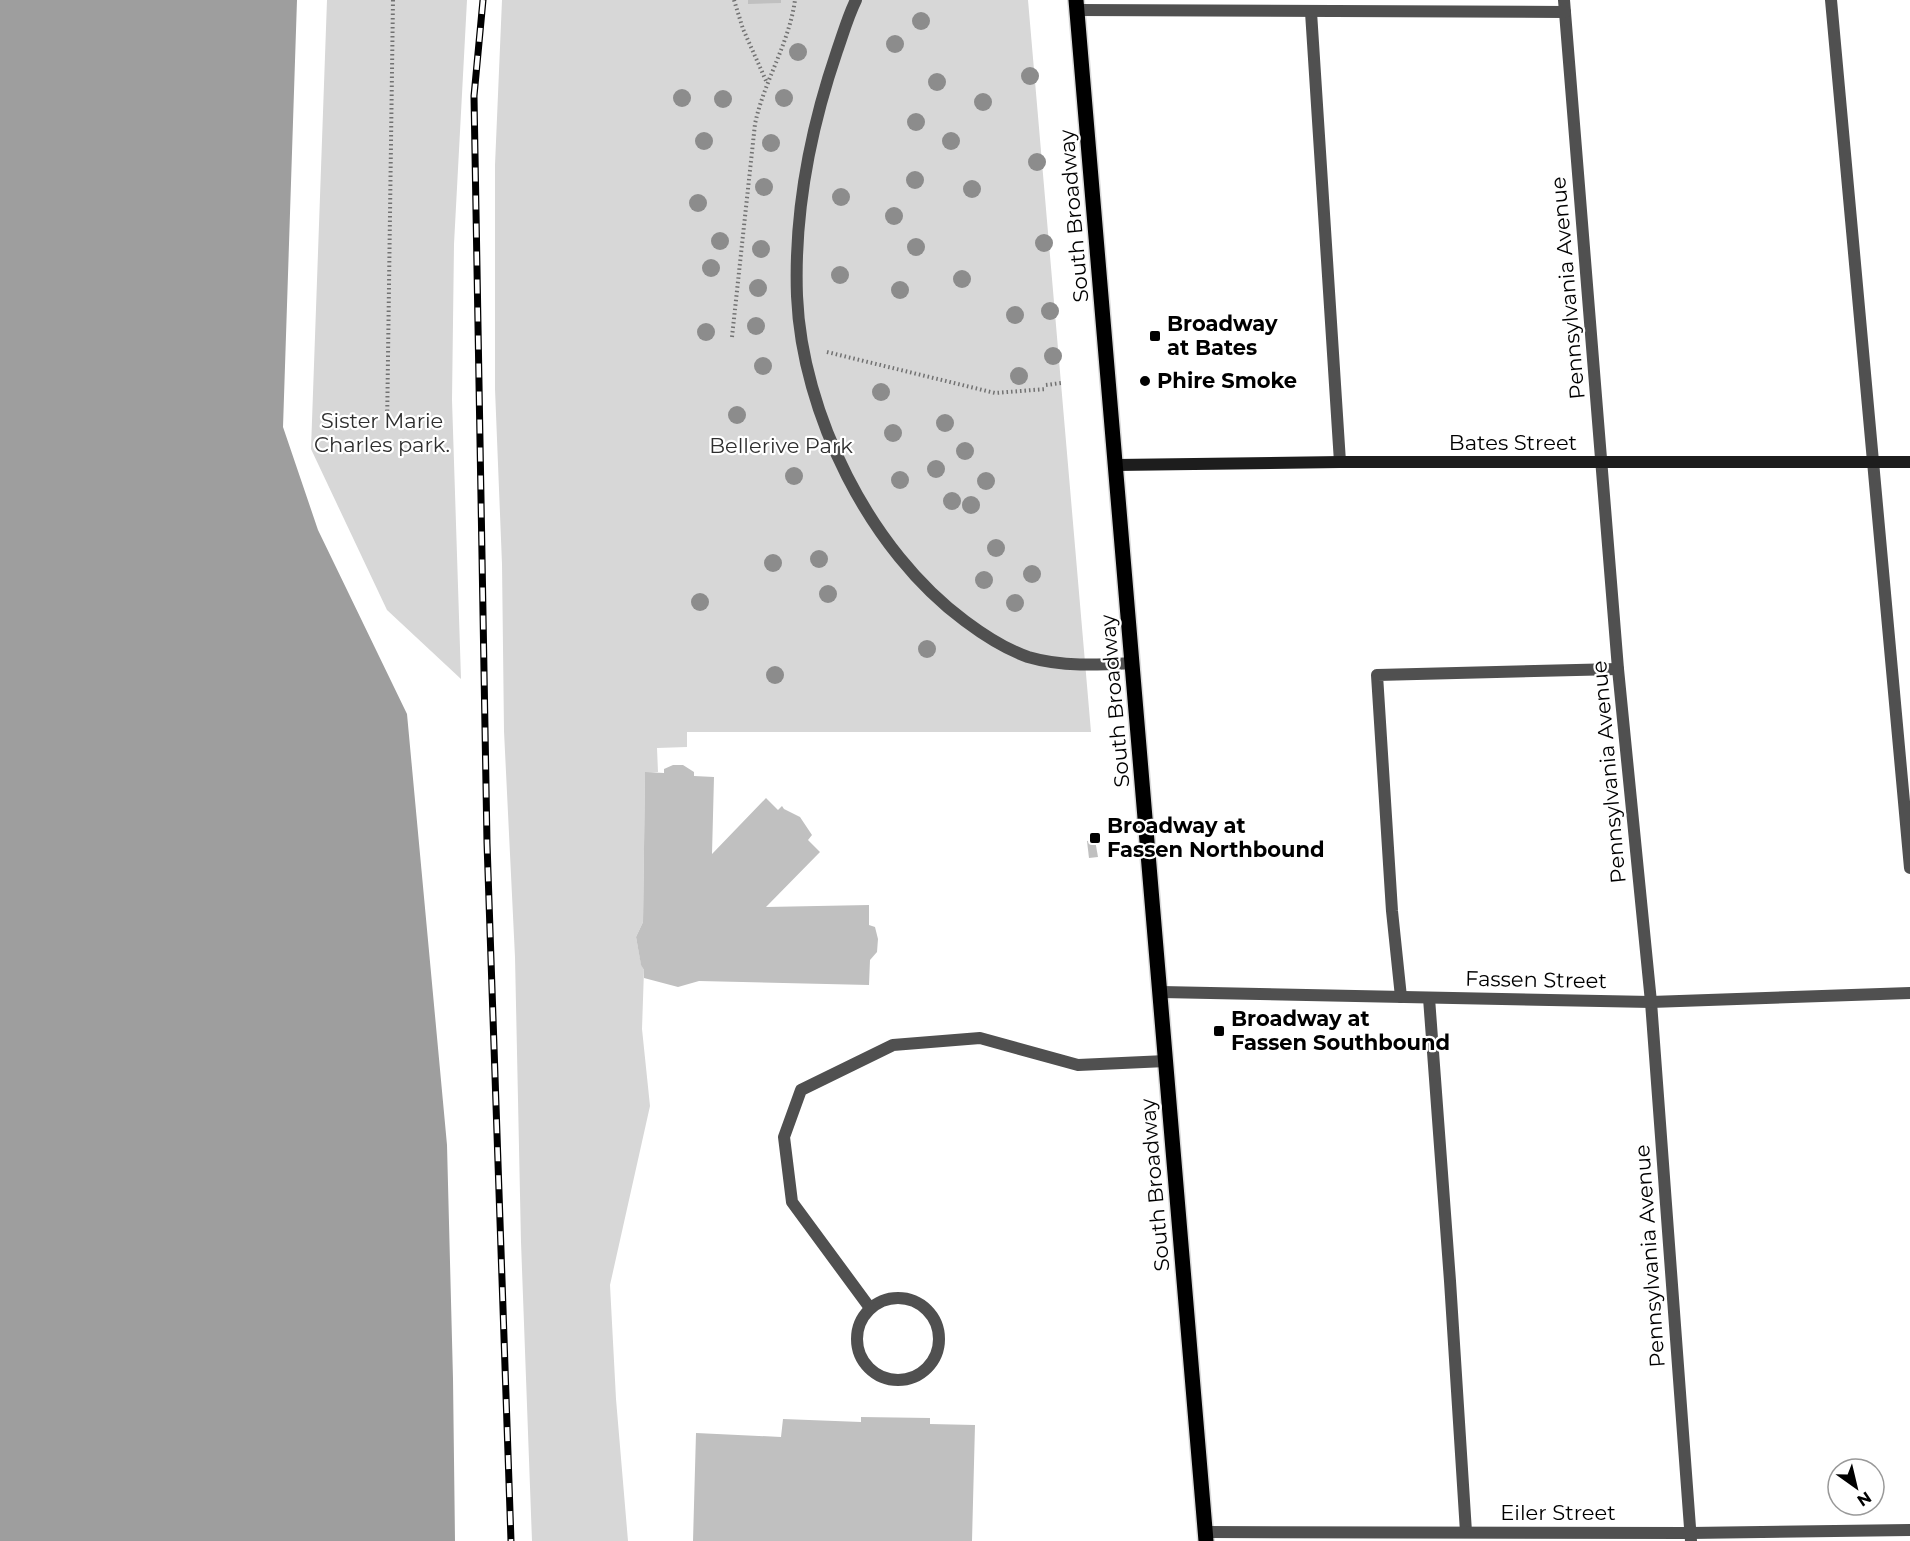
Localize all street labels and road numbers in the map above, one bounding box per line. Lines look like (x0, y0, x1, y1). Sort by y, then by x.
street label: South Broadway (1053, 128, 1094, 304)
street label: Pennsylvania Avenue (1545, 176, 1590, 400)
street label: Bates Street (1449, 430, 1577, 455)
street label: South Broadway (1094, 613, 1135, 789)
street label: Pennsylvania Avenue (1586, 660, 1631, 884)
street label: Fassen Street (1465, 966, 1607, 993)
street label: South Broadway (1134, 1097, 1175, 1273)
street label: Pennsylvania Avenue (1629, 1144, 1670, 1368)
street label: Eiler Street (1500, 1500, 1616, 1525)

